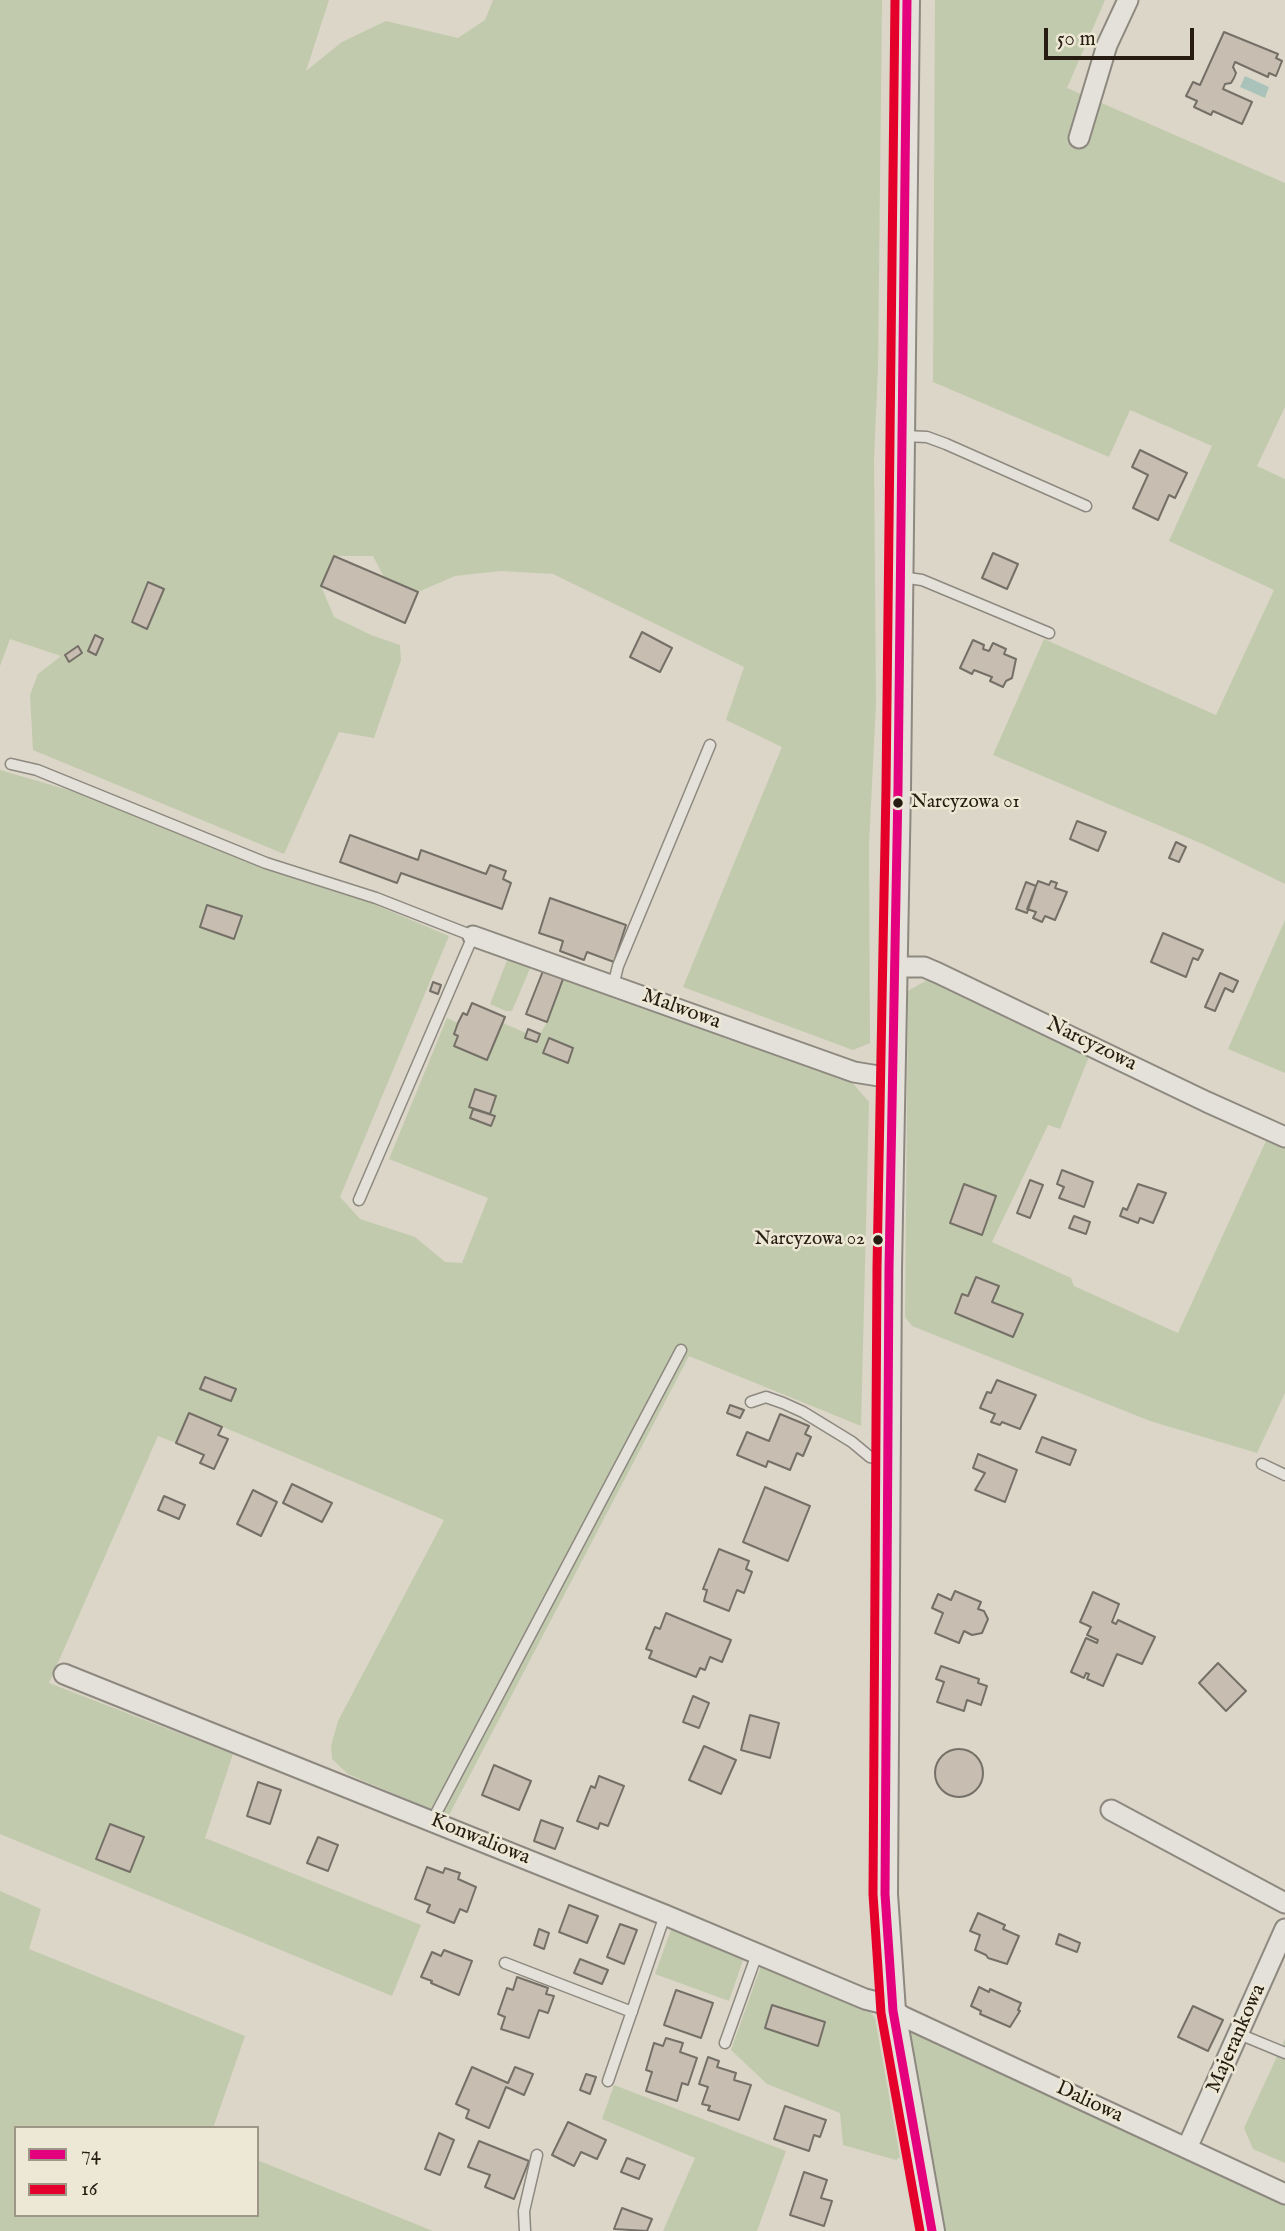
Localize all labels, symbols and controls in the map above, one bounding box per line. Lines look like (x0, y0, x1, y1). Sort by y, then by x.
scale bar (1047, 14, 1198, 58)
text: 50 m (1057, 26, 1096, 53)
place label: Narcyzowa 01 (911, 792, 1020, 814)
marker: Narcyzowa 01 (891, 796, 905, 810)
street label: Malwowa (638, 984, 724, 1036)
street label: Narcyzowa (1042, 1012, 1140, 1078)
place label: Narcyzowa 02 (754, 1229, 865, 1251)
marker: Narcyzowa 02 (871, 1233, 885, 1247)
street label: Konwaliowa (426, 1809, 534, 1871)
street label: Majerankowa (1202, 1981, 1272, 2097)
street label: Daliowa (1051, 2077, 1127, 2129)
legend (14, 2126, 259, 2217)
text: 74 (81, 2141, 101, 2168)
text: 16 (81, 2176, 98, 2203)

